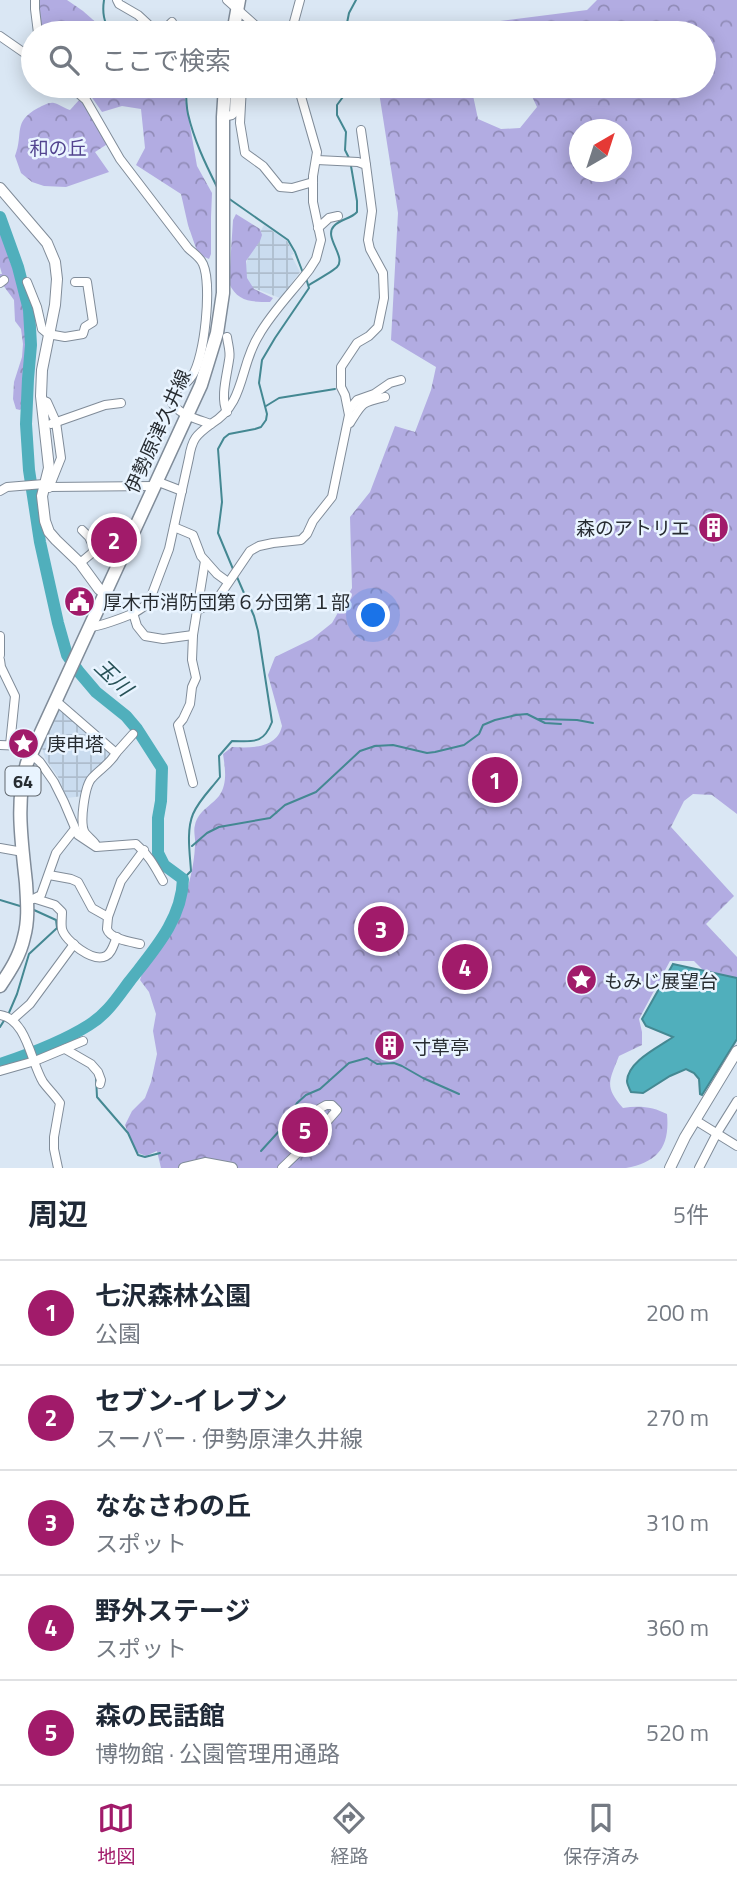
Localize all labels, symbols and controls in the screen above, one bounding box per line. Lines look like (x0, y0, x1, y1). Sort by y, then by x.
search box (21, 21, 716, 98)
icon: search (45, 41, 83, 79)
text: ここで検索 (101, 41, 231, 80)
north arrow (569, 119, 632, 182)
park label: 和の丘 (29, 133, 87, 162)
street label: 伊勢原津久井線 (117, 364, 197, 498)
building icon: 森のアトリエ (696, 510, 730, 544)
place label: 森のアトリエ (576, 513, 690, 542)
pin: 2 (91, 514, 137, 566)
public building icon: 厚木市消防団第６分団第１部 (63, 584, 97, 618)
place label: 厚木市消防団第６分団第１部 (103, 587, 350, 616)
your location (356, 598, 390, 632)
water label: 玉川 (88, 651, 142, 704)
place icon: 庚申塔 (7, 726, 41, 760)
place label: 庚申塔 (47, 729, 104, 758)
pin: 1 (472, 754, 518, 806)
road number: 64 (5, 766, 40, 796)
pin: 3 (358, 903, 404, 955)
pin: 4 (442, 941, 488, 993)
place icon: もみじ展望台 (564, 963, 598, 997)
place label: もみじ展望台 (604, 966, 718, 995)
building icon: 寸草亭 (372, 1029, 406, 1063)
place label: 寸草亭 (412, 1032, 469, 1061)
pin: 5 (282, 1104, 328, 1156)
text: 周辺 (28, 1191, 88, 1237)
text: 5件 (673, 1197, 709, 1232)
text: 七沢森林公園 (95, 1276, 251, 1315)
text: 1 (45, 1295, 57, 1330)
text: 200 m (646, 1295, 709, 1330)
text: 公園 (95, 1316, 141, 1351)
text: セブン-イレブン (95, 1381, 288, 1420)
text: 2 (45, 1400, 57, 1435)
text: 270 m (646, 1400, 709, 1435)
text: スーパー · 伊勢原津久井線 (95, 1421, 363, 1456)
text: ななさわの丘 (95, 1486, 251, 1525)
text: 3 (45, 1505, 57, 1540)
text: 310 m (646, 1505, 709, 1540)
text: スポット (95, 1526, 187, 1561)
text: 野外ステージ (95, 1591, 250, 1630)
text: 4 (45, 1610, 57, 1645)
text: 360 m (646, 1610, 709, 1645)
text: スポット (95, 1631, 187, 1666)
text: 森の民話館 (95, 1696, 225, 1735)
text: 5 (45, 1715, 57, 1750)
text: 520 m (646, 1715, 709, 1750)
text: 博物館 · 公園管理用通路 (95, 1736, 340, 1771)
tab: 地図 (97, 1799, 136, 1870)
tab: 経路 (330, 1799, 369, 1870)
tab: 保存済み (563, 1799, 640, 1870)

